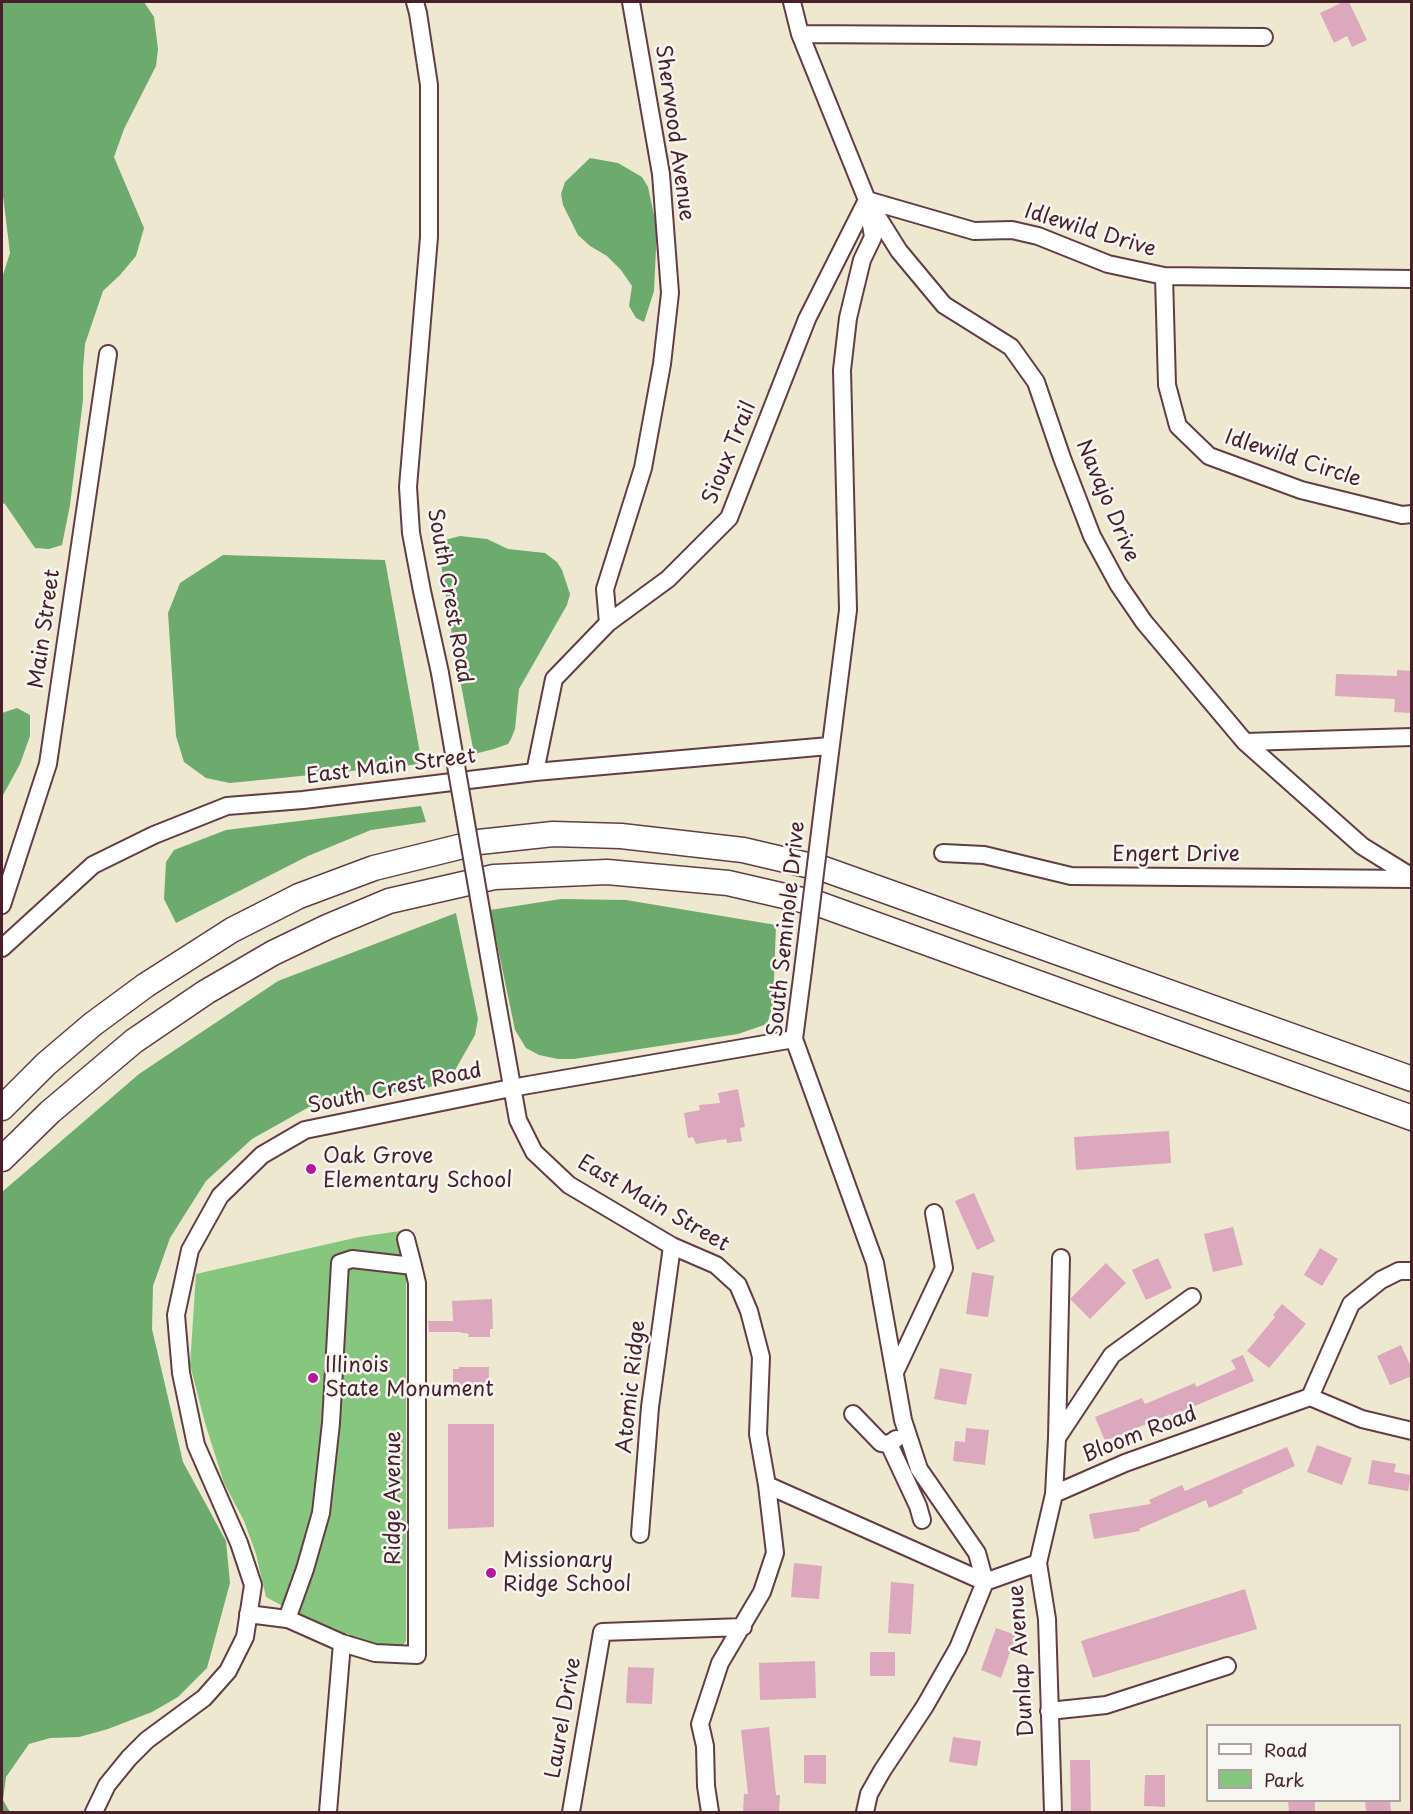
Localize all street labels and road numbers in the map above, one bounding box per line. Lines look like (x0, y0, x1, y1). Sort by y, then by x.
street label: Sherwood Avenue (649, 43, 699, 223)
street label: Idlewild Drive (1021, 199, 1159, 263)
street label: Sioux Trail (698, 398, 762, 508)
street label: Idlewild Circle (1221, 425, 1365, 493)
street label: Navajo Drive (1070, 436, 1144, 566)
street label: South Crest Road (421, 507, 477, 685)
street label: Main Street (24, 568, 66, 690)
street label: East Main Street (305, 744, 477, 790)
street label: South Seminole Drive (763, 820, 811, 1038)
street label: Engert Drive (1112, 842, 1240, 868)
street label: South Crest Road (306, 1058, 484, 1120)
street label: East Main Street (573, 1150, 733, 1258)
street label: Atomic Ridge (612, 1319, 652, 1455)
street label: Bloom Road (1079, 1402, 1201, 1468)
street label: Ridge Avenue (381, 1431, 407, 1565)
street label: Dunlap Avenue (1004, 1584, 1040, 1738)
street label: Laurel Drive (541, 1655, 587, 1781)

